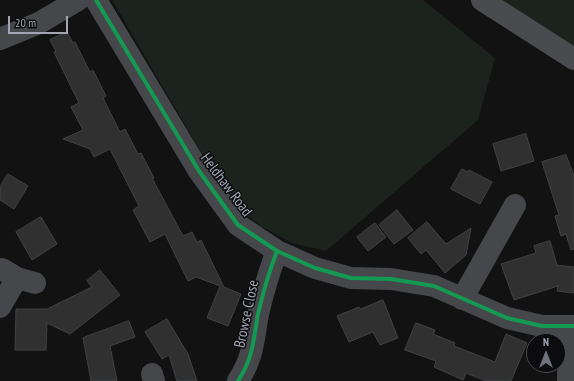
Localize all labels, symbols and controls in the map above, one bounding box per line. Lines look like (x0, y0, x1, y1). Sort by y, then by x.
scale bar (10, 8, 70, 34)
text: 20 m (15, 15, 36, 30)
street label: Heldhaw Road (196, 150, 256, 220)
street label: Browse Close (231, 278, 263, 350)
north arrow (526, 333, 566, 373)
text: N (543, 335, 549, 349)

